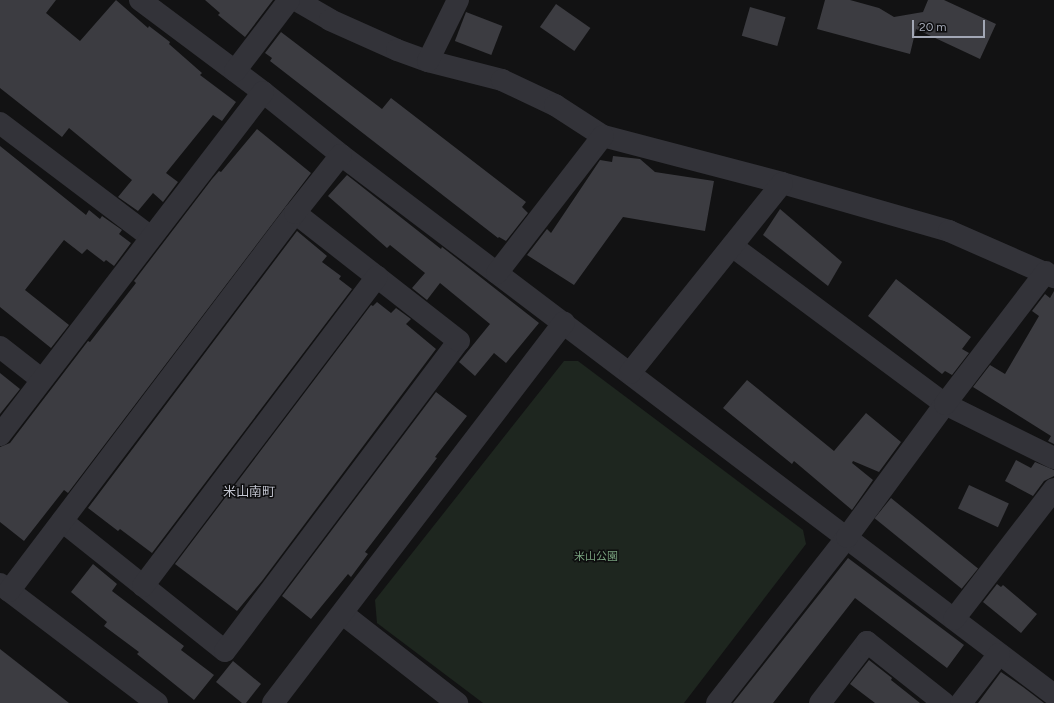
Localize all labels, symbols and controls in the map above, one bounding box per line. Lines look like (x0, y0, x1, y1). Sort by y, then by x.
scale bar (914, 12, 987, 38)
text: 20 m (919, 20, 947, 34)
district label: 米山南町 (223, 484, 275, 500)
park label: 米山公園 (574, 550, 618, 564)

